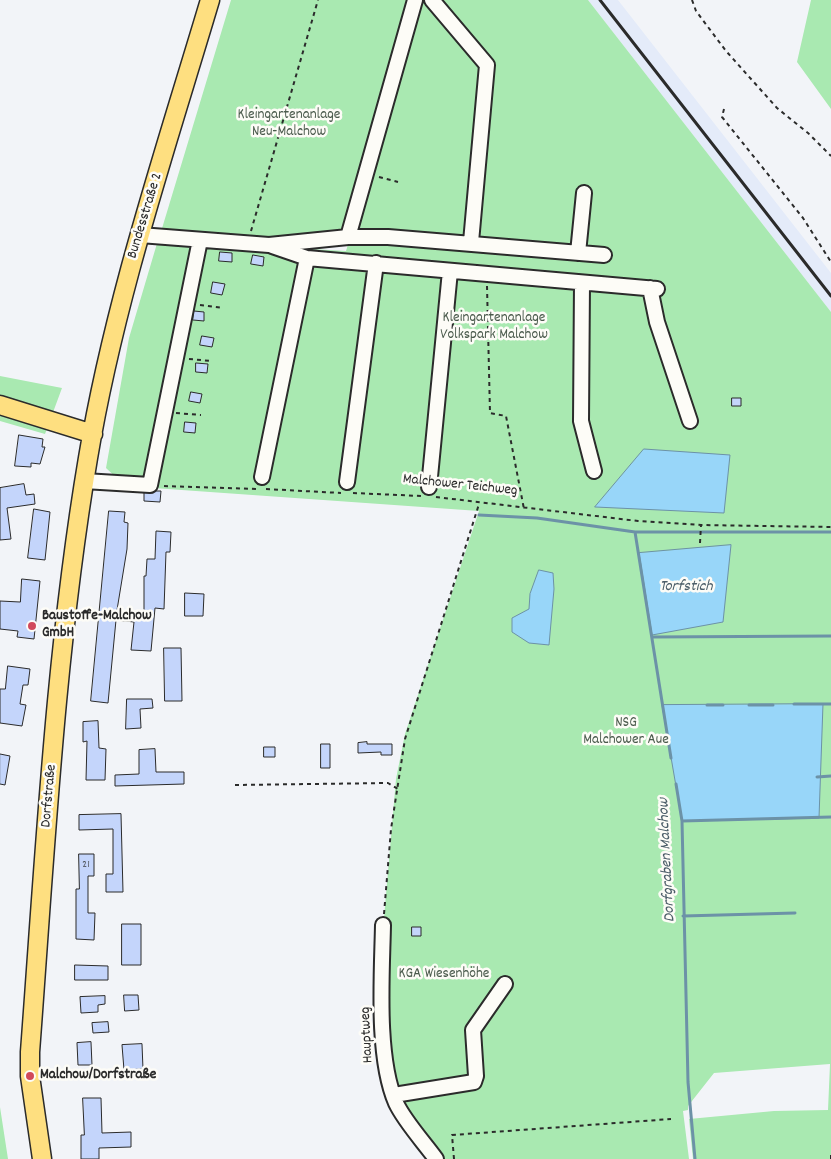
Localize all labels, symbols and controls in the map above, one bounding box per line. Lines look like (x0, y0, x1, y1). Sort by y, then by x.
park label: Kleingartenanlage Neu-Malchow (238, 107, 340, 142)
street label: Bundesstraße 2 (124, 171, 168, 261)
park label: Kleingartenanlage Volkspark Malchow (440, 310, 548, 345)
street label: Malchower Teichweg (402, 471, 518, 501)
water label: Torfstich (660, 578, 712, 598)
place label: Baustoffe-Malchow GmbH (42, 608, 152, 643)
marker: Baustoffe-Malchow GmbH (26, 620, 38, 632)
park label: NSG Malchower Aue (583, 715, 669, 750)
street label: Dorfstraße (38, 764, 62, 828)
water label: Dorfgraben Malchow (655, 797, 681, 923)
house number: 21 (82, 858, 90, 872)
park label: KGA Wiesenhöhe (399, 966, 489, 984)
street label: Hauptweg (358, 1006, 378, 1064)
place label: Malchow/Dorfstraße (40, 1067, 156, 1085)
marker: Malchow/Dorfstraße (24, 1070, 36, 1082)

